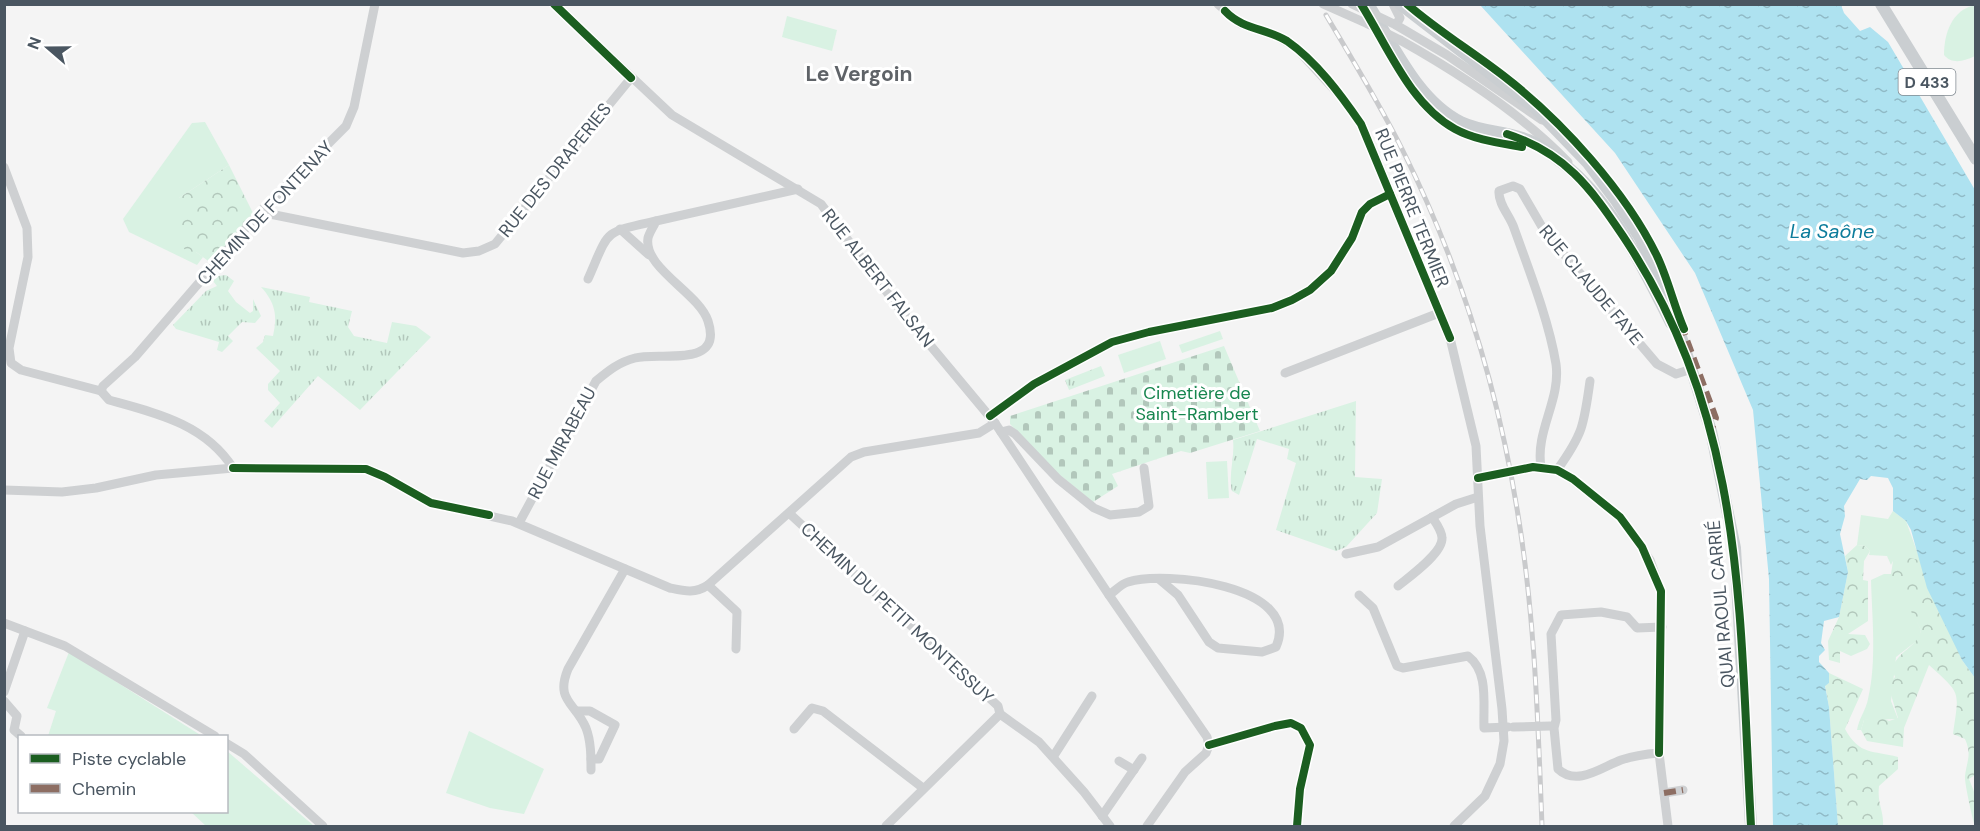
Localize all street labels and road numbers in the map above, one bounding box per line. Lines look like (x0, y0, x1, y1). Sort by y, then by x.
road number: D 433 (1898, 69, 1956, 95)
street label: RUE DES DRAPERIES (493, 98, 617, 242)
street label: RUE PIERRE TERMIER (1369, 125, 1455, 291)
street label: CHEMIN DE FONTENAY (192, 135, 339, 290)
street label: RUE ALBERT FALSAN (816, 204, 940, 352)
street label: RUE CLAUDE FAYE (1534, 220, 1648, 350)
street label: RUE MIRABEAU (522, 383, 602, 503)
street label: CHEMIN DU PETIT MONTESSUY (795, 517, 999, 709)
street label: QUAI RAOUL CARRIÉ (1702, 519, 1740, 689)

